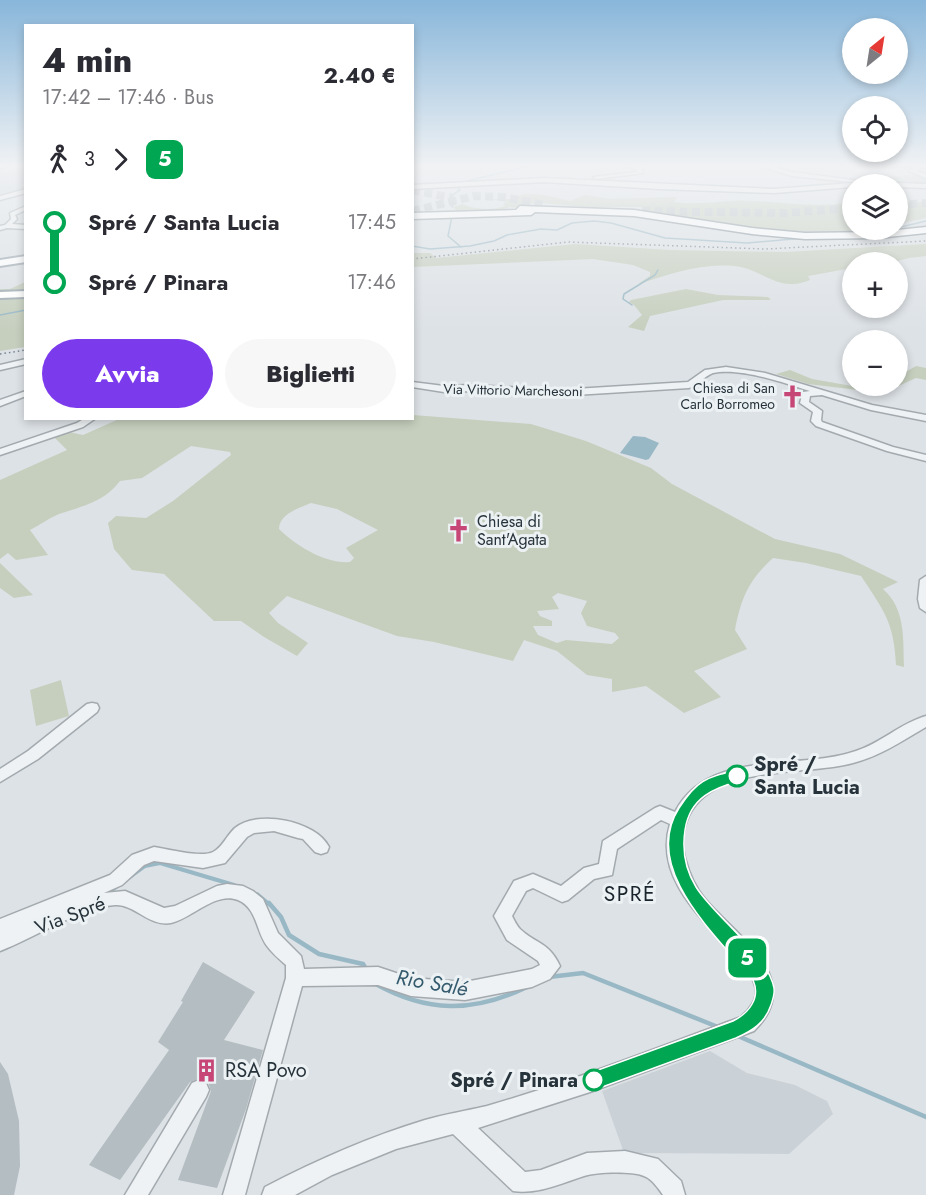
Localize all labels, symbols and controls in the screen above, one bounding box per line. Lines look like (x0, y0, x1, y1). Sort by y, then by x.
north arrow (842, 18, 908, 84)
map controls (842, 18, 908, 396)
text: 4 min (42, 37, 132, 84)
text: 2.40 € (324, 59, 396, 91)
text: 17:42 – 17:46 · Bus (42, 83, 214, 112)
button: locate (842, 96, 908, 162)
icon: walk (42, 143, 75, 176)
icon: forward (104, 143, 137, 176)
text: 5 (158, 144, 171, 174)
text: 3 (84, 145, 95, 174)
button: layers (842, 174, 908, 240)
text: Spré / Santa Lucia (88, 206, 280, 238)
text: 17:45 (348, 208, 396, 237)
button: + (842, 252, 908, 318)
text: Spré / Pinara (88, 266, 228, 298)
text: 17:46 (347, 268, 396, 297)
button: − (842, 330, 908, 396)
button: Avvia (42, 339, 213, 408)
button: Biglietti (225, 339, 396, 408)
place label: Chiesa di San Carlo Borromeo (681, 378, 775, 414)
street label: Via Vittorio Marchesoni (443, 379, 583, 401)
church icon: Chiesa di San Carlo Borromeo (780, 383, 806, 409)
place label: Chiesa di Sant'Agata (477, 510, 547, 551)
church icon: Chiesa di Sant'Agata (446, 517, 472, 543)
place label: Spré / Santa Lucia (754, 750, 860, 802)
marker: Spré / Santa Lucia (726, 765, 748, 787)
district label: SPRÉ (604, 879, 656, 909)
street label: Via Spré (31, 889, 110, 942)
line badge: 5 (728, 938, 766, 978)
text: 5 (740, 943, 754, 973)
water label: Rio Salé (394, 962, 471, 1004)
place label: RSA Povo (225, 1056, 307, 1085)
building icon: RSA Povo (194, 1057, 220, 1083)
place label: Spré / Pinara (450, 1066, 578, 1095)
marker: Spré / Pinara (583, 1069, 605, 1091)

